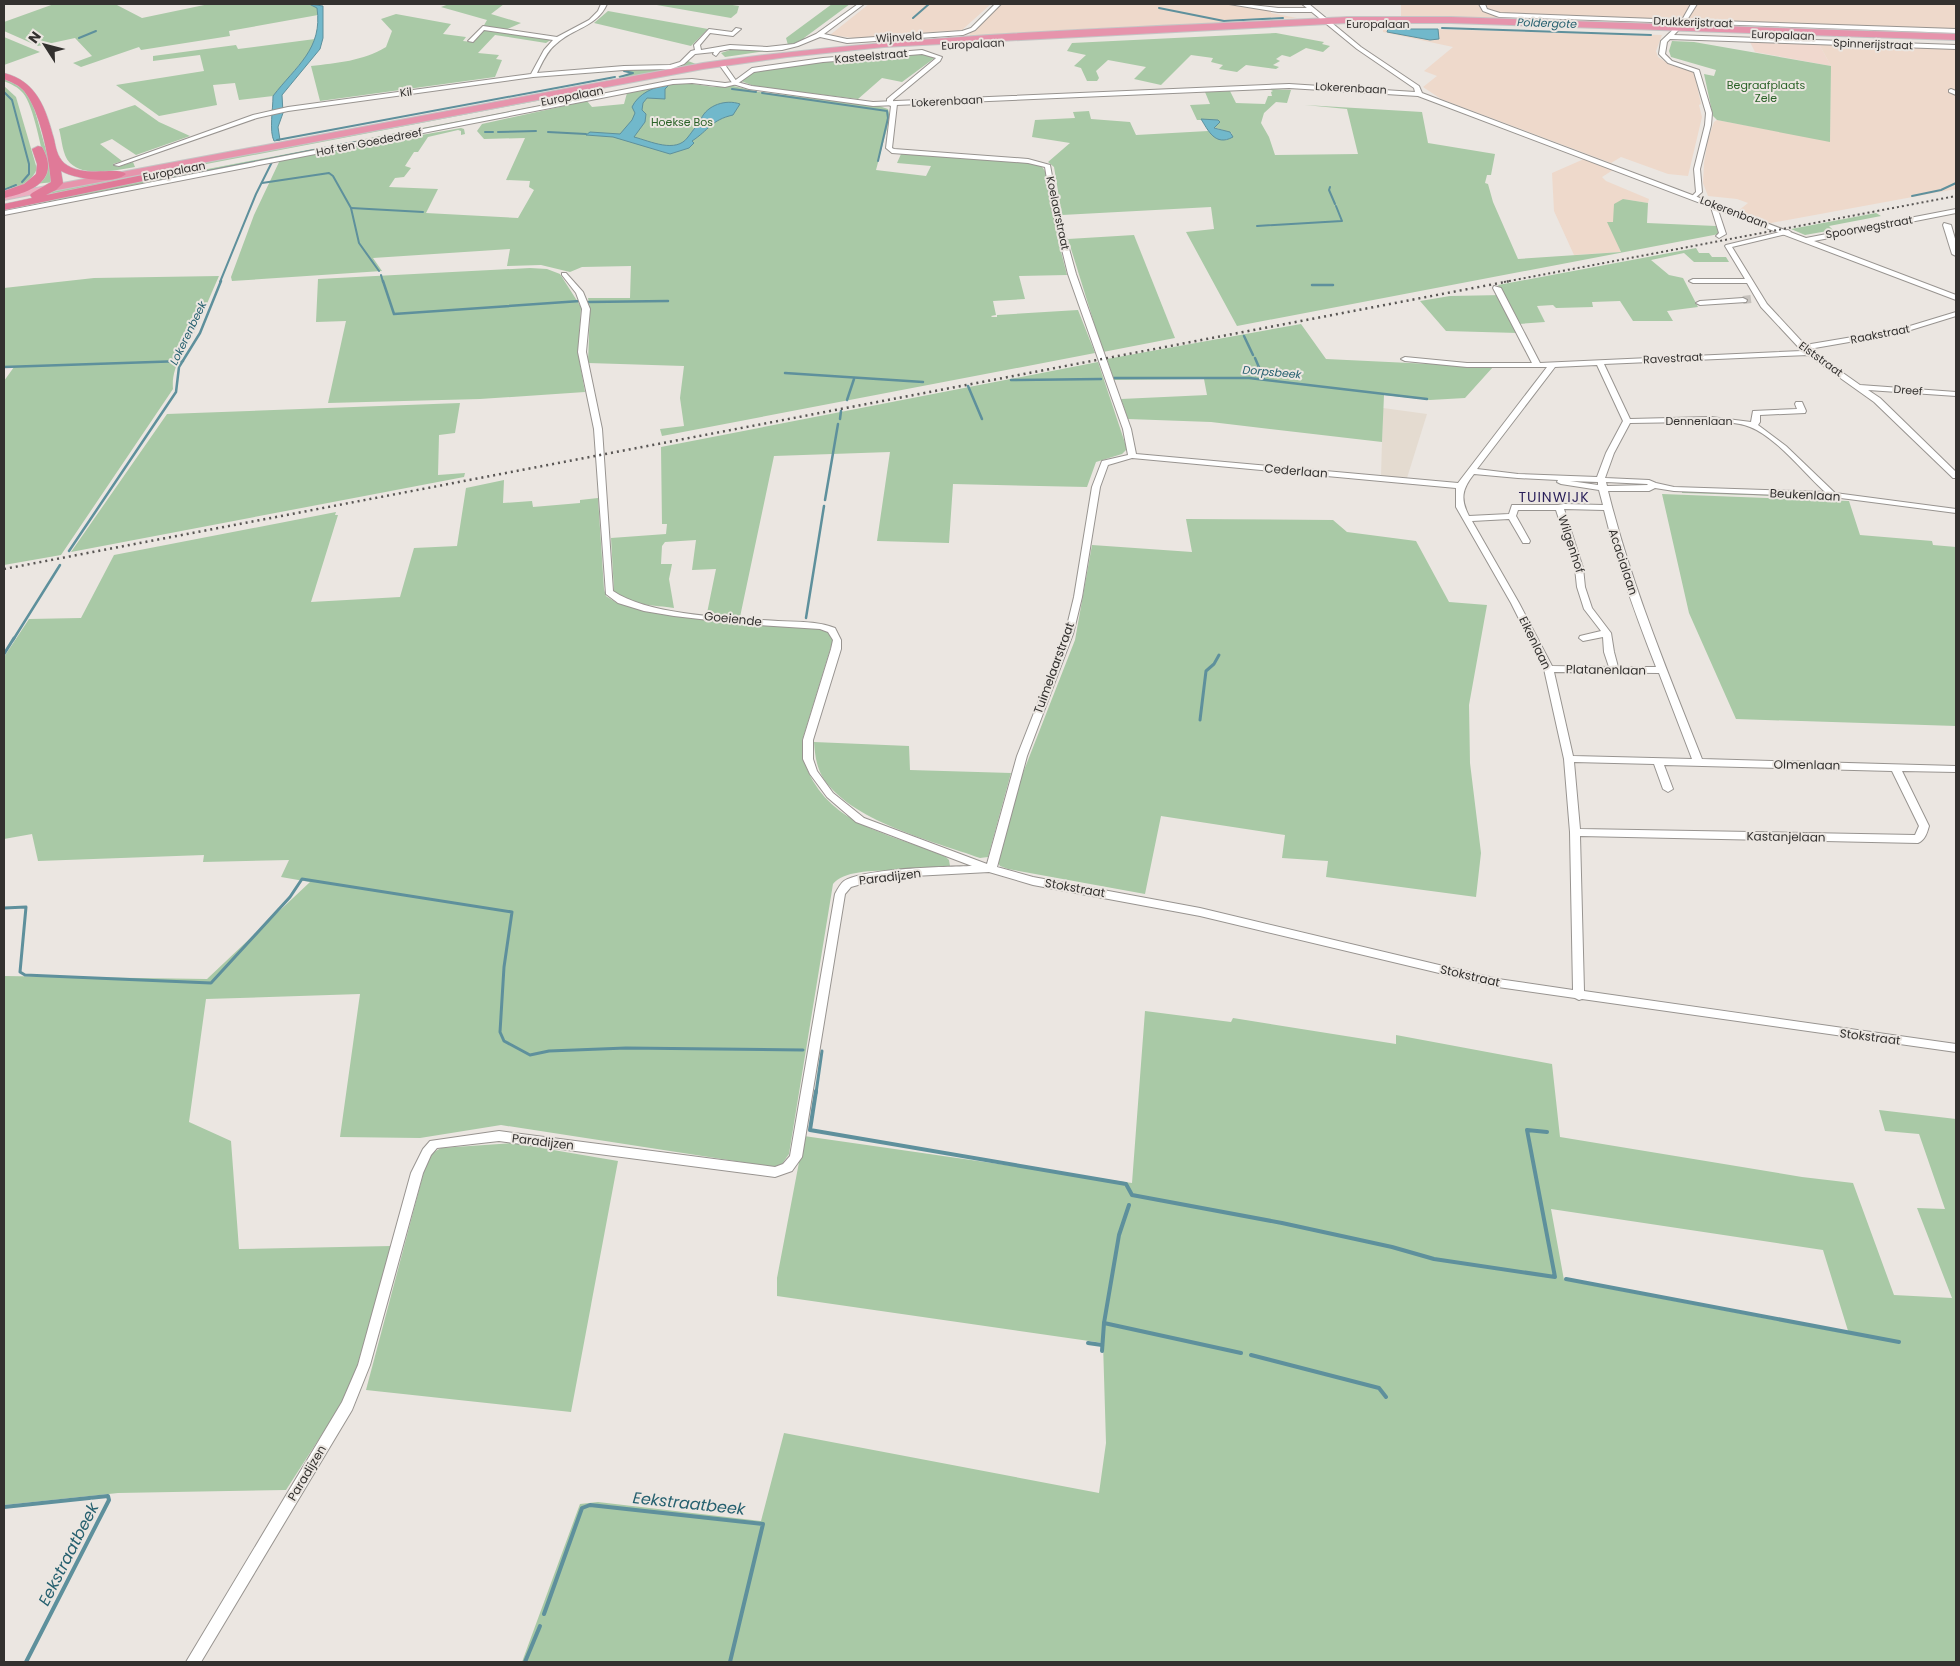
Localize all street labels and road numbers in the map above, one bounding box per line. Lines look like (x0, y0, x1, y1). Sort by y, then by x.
street label: Drukkerijstraat (1653, 13, 1733, 31)
street label: Europalaan (1346, 16, 1410, 32)
street label: Europalaan (1751, 26, 1815, 44)
street label: Wijnveld (875, 27, 923, 47)
street label: Europalaan (941, 34, 1005, 54)
street label: Spinnerijstraat (1833, 35, 1913, 53)
street label: Kasteelstraat (834, 45, 908, 67)
street label: Lokerenbaan (1315, 78, 1387, 98)
street label: Europalaan (539, 82, 605, 110)
street label: Kil (399, 83, 413, 101)
street label: Lokerenbaan (911, 91, 983, 111)
street label: Hof ten Goededreef (315, 124, 424, 160)
street label: Europalaan (141, 157, 207, 185)
street label: Koelaarstraat (1042, 175, 1074, 251)
street label: Lokerenbaan (1698, 192, 1770, 232)
street label: Spoorwegstraat (1824, 211, 1914, 243)
street label: Raakstraat (1849, 320, 1911, 348)
street label: Elststraat (1796, 338, 1846, 380)
street label: Ravestraat (1643, 348, 1703, 368)
street label: Dreef (1893, 381, 1924, 399)
street label: Dennenlaan (1665, 413, 1733, 429)
street label: Cederlaan (1264, 459, 1328, 482)
street label: Beukenlaan (1769, 484, 1841, 505)
street label: Wilgenhof (1554, 513, 1589, 575)
street label: Acacialaan (1605, 527, 1642, 597)
street label: Goeiende (703, 607, 763, 630)
street label: Eikenlaan (1515, 613, 1556, 672)
street label: Tuimelaarstraat (1029, 620, 1078, 716)
street label: Platanenlaan (1566, 660, 1646, 679)
street label: Olmenlaan (1773, 755, 1841, 774)
street label: Kastanjelaan (1746, 827, 1826, 846)
street label: Paradijzen (858, 864, 922, 889)
street label: Stokstraat (1044, 874, 1107, 901)
street label: Stokstraat (1438, 960, 1502, 991)
street label: Stokstraat (1839, 1024, 1901, 1049)
street label: Paradijzen (511, 1129, 575, 1154)
street label: Paradijzen (283, 1442, 330, 1504)

